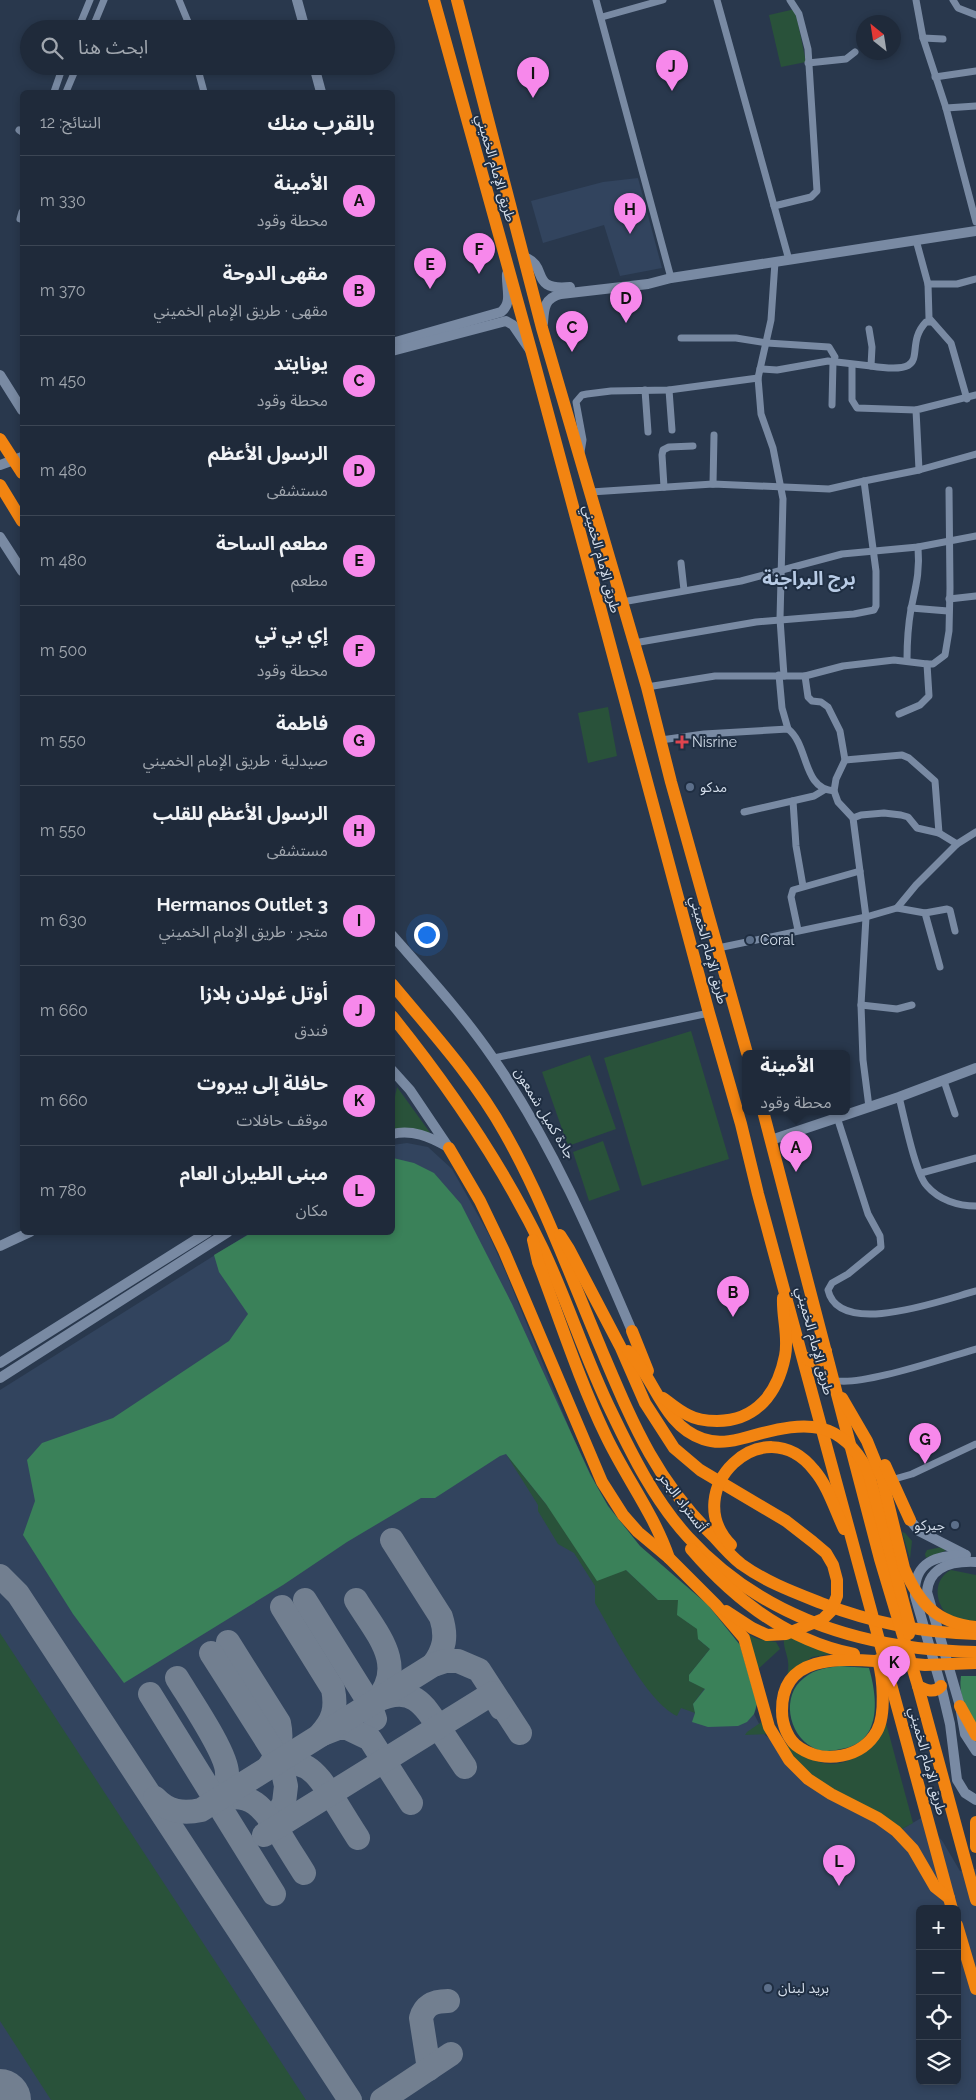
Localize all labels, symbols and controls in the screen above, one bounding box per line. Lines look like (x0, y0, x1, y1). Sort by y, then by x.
north arrow (856, 15, 901, 60)
search box (20, 20, 395, 75)
icon: search (38, 34, 66, 62)
text: ابحث هنا (78, 36, 148, 58)
pin: J (656, 50, 688, 91)
pin: I (517, 57, 549, 98)
text: بالقرب منك (268, 110, 375, 135)
street label: طريق الإمام الخميني (470, 112, 519, 225)
text: النتائج: 12 (40, 113, 101, 132)
text: الأمينة (274, 172, 328, 194)
text: 330 m (40, 191, 86, 210)
text: A (354, 191, 364, 210)
pin: H (614, 193, 646, 234)
text: محطة وقود (257, 211, 328, 230)
pin: F (463, 233, 495, 274)
pin: E (414, 248, 446, 289)
text: مقهى الدوحة (223, 262, 328, 284)
text: 370 m (40, 281, 86, 300)
text: B (354, 281, 364, 300)
pin: D (610, 282, 642, 323)
text: مقهى · طريق الإمام الخميني (153, 301, 328, 320)
pin: C (556, 311, 588, 352)
text: يونايتد (274, 352, 328, 374)
text: 450 m (40, 371, 86, 390)
text: C (354, 371, 365, 390)
text: محطة وقود (257, 391, 328, 410)
text: الرسول الأعظم (208, 442, 328, 464)
text: 480 m (40, 461, 87, 480)
text: D (353, 461, 365, 480)
text: مستشفى (267, 481, 328, 500)
street label: طريق الإمام الخميني (577, 503, 624, 616)
text: مطعم الساحة (216, 532, 328, 554)
text: 480 m (40, 551, 87, 570)
text: E (354, 551, 364, 570)
district label: برج البراجنة (762, 567, 856, 592)
text: مطعم (291, 571, 328, 590)
text: إي بي تي (255, 622, 328, 644)
text: 500 m (40, 641, 87, 660)
text: F (354, 641, 364, 660)
text: محطة وقود (257, 661, 328, 680)
text: فاطمة (276, 712, 328, 734)
text: 550 m (40, 731, 86, 750)
text: G (353, 731, 365, 750)
place label: Nisrine (692, 734, 737, 750)
marker: Nisrine (676, 736, 688, 748)
text: صيدلية · طريق الإمام الخميني (143, 751, 328, 770)
place label: مدكو (700, 779, 727, 796)
marker: مدكو (684, 781, 696, 793)
text: الرسول الأعظم للقلب (153, 802, 328, 824)
text: 550 m (40, 821, 86, 840)
text: H (353, 821, 365, 840)
text: مستشفى (267, 841, 328, 860)
text: 3 Hermanos Outlet (157, 893, 328, 915)
street label: طريق الإمام الخميني (684, 894, 731, 1007)
text: 630 m (40, 911, 87, 930)
text: I (357, 911, 361, 930)
text: متجر · طريق الإمام الخميني (159, 922, 328, 941)
your location (414, 922, 440, 948)
place label: Coral (760, 932, 794, 948)
marker: Coral (744, 934, 756, 946)
text: أوتل غولدن بلازا (200, 982, 328, 1004)
text: 660 m (40, 1001, 88, 1020)
text: J (355, 1001, 363, 1020)
text: فندق (294, 1021, 328, 1040)
popup (742, 1050, 850, 1115)
text: الأمينة (760, 1054, 814, 1076)
street label: جادة كميل شمعون (511, 1064, 579, 1162)
text: حافلة إلى بيروت (197, 1072, 328, 1094)
text: 660 m (40, 1091, 88, 1110)
text: K (354, 1091, 364, 1110)
text: محطة وقود (760, 1093, 832, 1112)
text: موقف حافلات (237, 1111, 328, 1130)
pin: A (780, 1131, 812, 1172)
text: مبنى الطيران العام (180, 1162, 328, 1184)
text: 780 m (40, 1181, 87, 1200)
text: L (354, 1181, 364, 1200)
text: مكان (296, 1201, 328, 1220)
pin: B (717, 1276, 749, 1317)
street label: طريق الإمام الخميني (790, 1285, 837, 1398)
pin: G (909, 1423, 941, 1464)
street label: أتستراد البحر (654, 1468, 711, 1536)
place label: جيركو (914, 1517, 945, 1534)
marker: جيركو (949, 1519, 961, 1531)
pin: K (878, 1646, 910, 1687)
street label: طريق الإمام الخميني (903, 1705, 950, 1818)
pin: L (823, 1845, 855, 1886)
map controls (916, 1905, 961, 2085)
button: + (916, 1905, 961, 1950)
button: − (916, 1950, 961, 1995)
place label: بريد لبنان (778, 1980, 829, 1997)
marker: بريد لبنان (762, 1982, 774, 1994)
button: locate (916, 1995, 961, 2040)
button: layers (916, 2040, 961, 2085)

